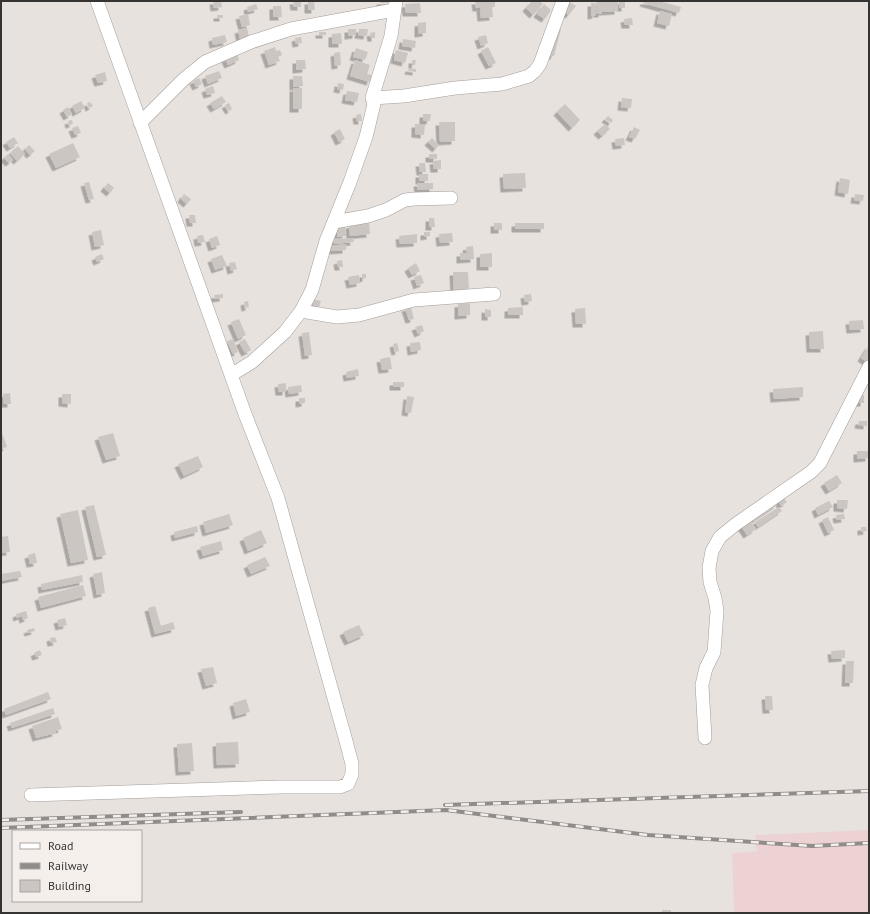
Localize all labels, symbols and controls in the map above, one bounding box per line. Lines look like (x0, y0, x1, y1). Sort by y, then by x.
legend (12, 830, 142, 902)
text: Road (48, 838, 73, 853)
text: Railway (48, 858, 88, 873)
text: Building (48, 878, 91, 893)

